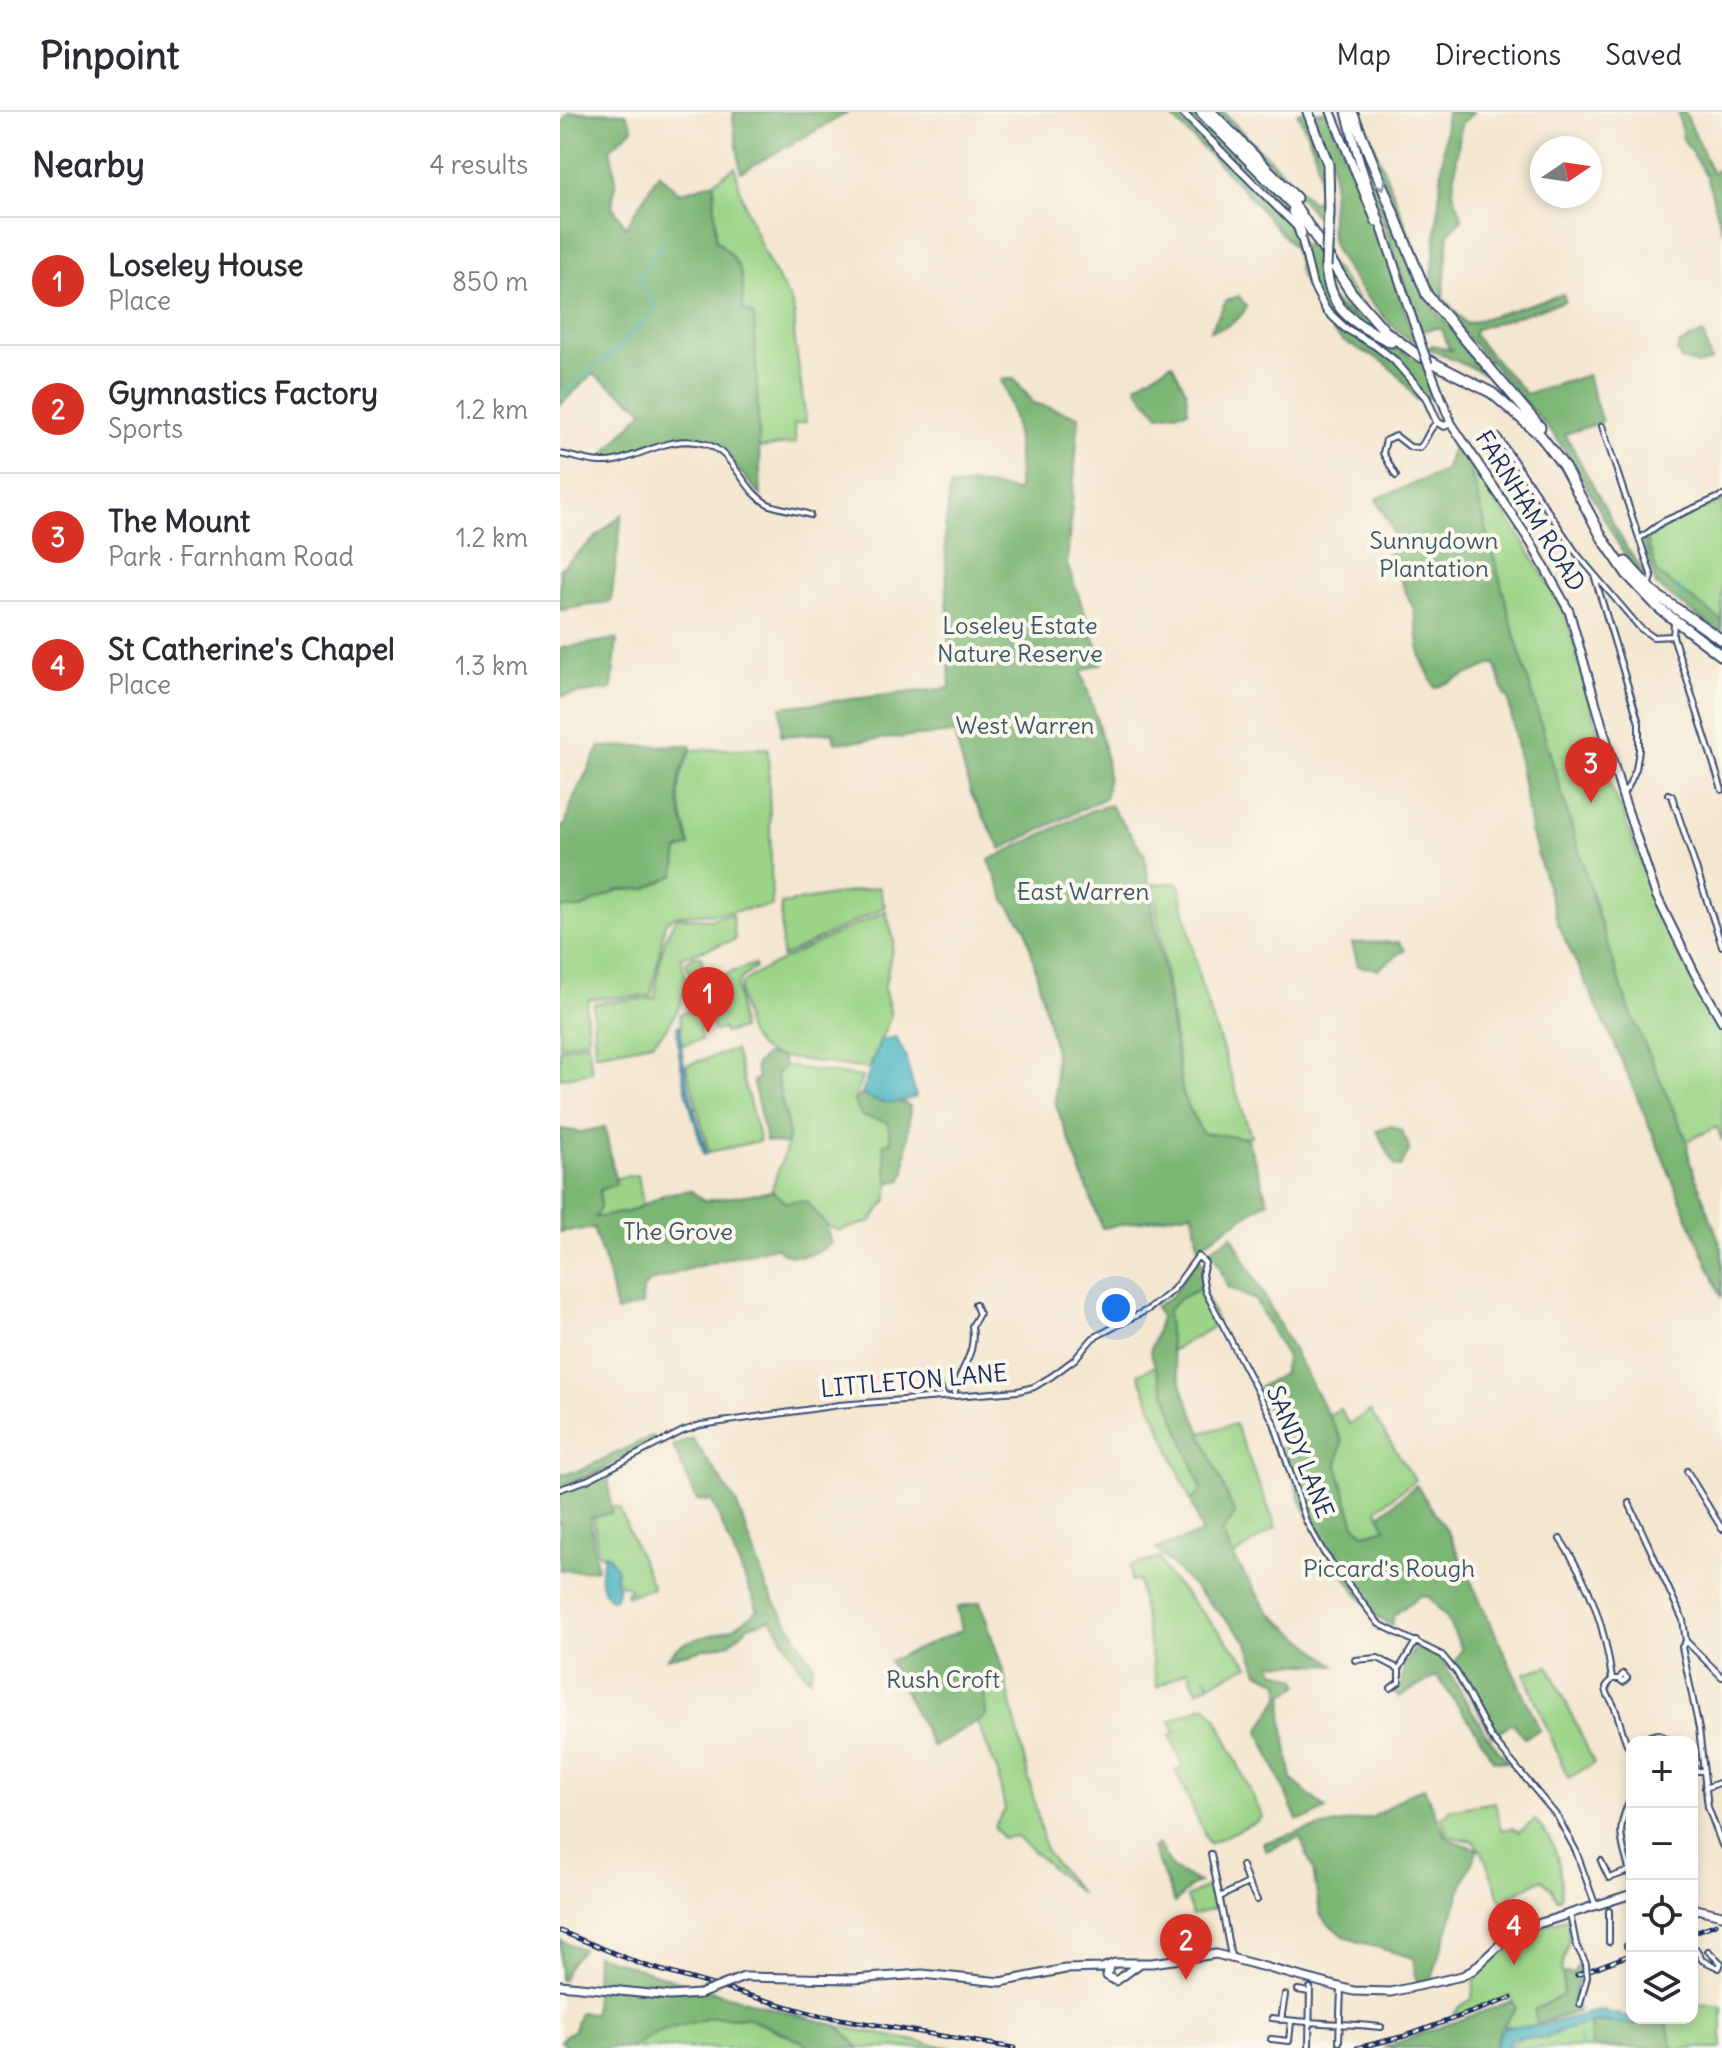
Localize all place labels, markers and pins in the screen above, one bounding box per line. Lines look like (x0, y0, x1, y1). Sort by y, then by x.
pin: 3 (1565, 737, 1617, 803)
pin: 1 (682, 967, 734, 1033)
pin: 4 (1488, 1899, 1540, 1965)
pin: 2 (1160, 1914, 1212, 1980)

